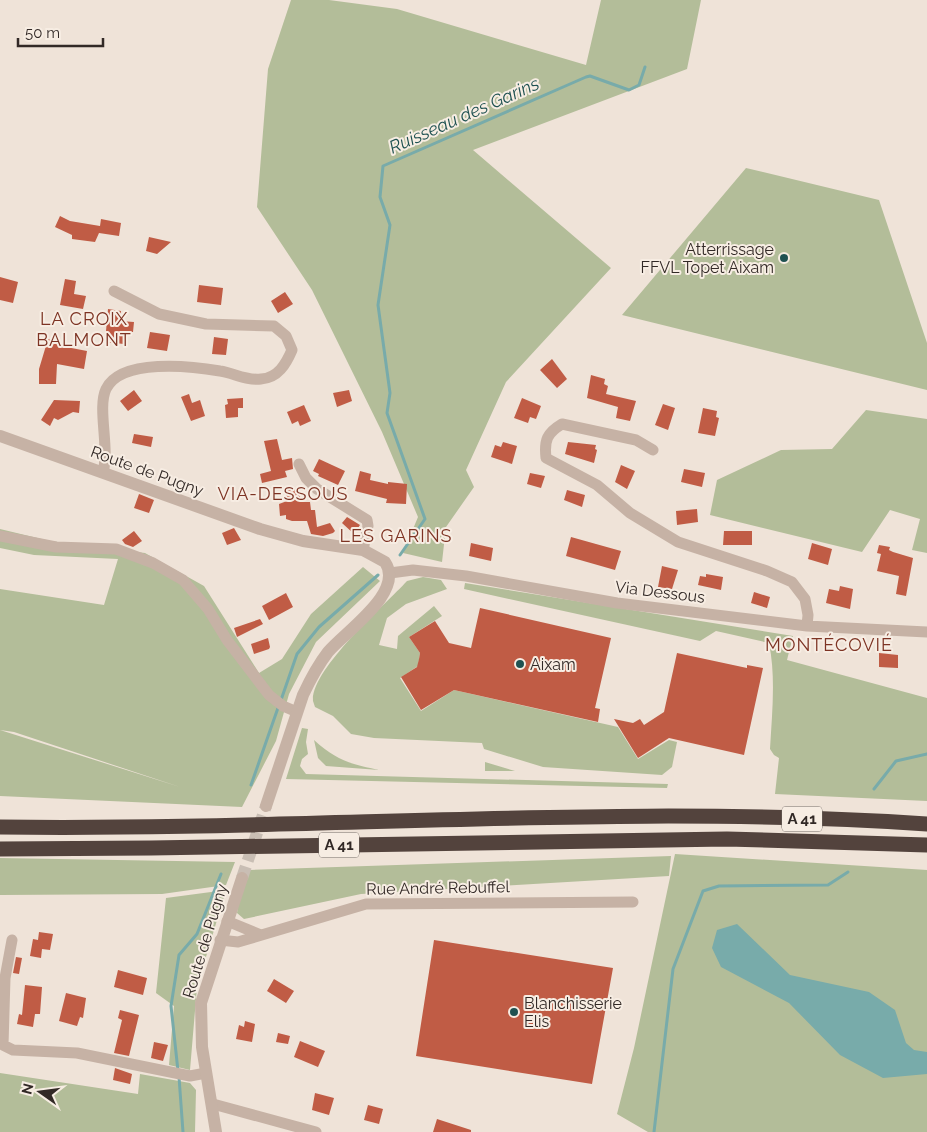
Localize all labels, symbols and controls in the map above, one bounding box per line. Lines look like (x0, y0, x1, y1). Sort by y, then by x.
scale bar (18, 15, 102, 47)
text: 50 m (25, 24, 60, 42)
water label: Ruisseau des Garins (386, 72, 543, 158)
place label: Atterrissage FFVL Topet Aixam (640, 240, 774, 277)
marker: Atterrissage FFVL Topet Aixam (778, 252, 790, 264)
district label: LA CROIX BALMONT (36, 308, 132, 350)
street label: Route de Pugny (88, 442, 206, 500)
district label: VIA-DESSOUS (217, 483, 349, 504)
district label: LES GARINS (340, 525, 453, 546)
street label: Via Dessous (614, 577, 706, 607)
district label: MONTÉCOVIÉ (765, 633, 893, 655)
place label: Aixam (530, 655, 576, 674)
marker: Aixam (514, 658, 526, 670)
road number: A 41 (782, 806, 822, 832)
road number: A 41 (319, 832, 359, 858)
street label: Rue André Rebuffel (366, 877, 511, 899)
street label: Route de Pugny (179, 881, 232, 1000)
place label: Blanchisserie Elis (524, 994, 622, 1031)
marker: Blanchisserie Elis (508, 1006, 520, 1018)
north arrow (15, 1067, 65, 1117)
text: N (18, 1082, 36, 1096)

